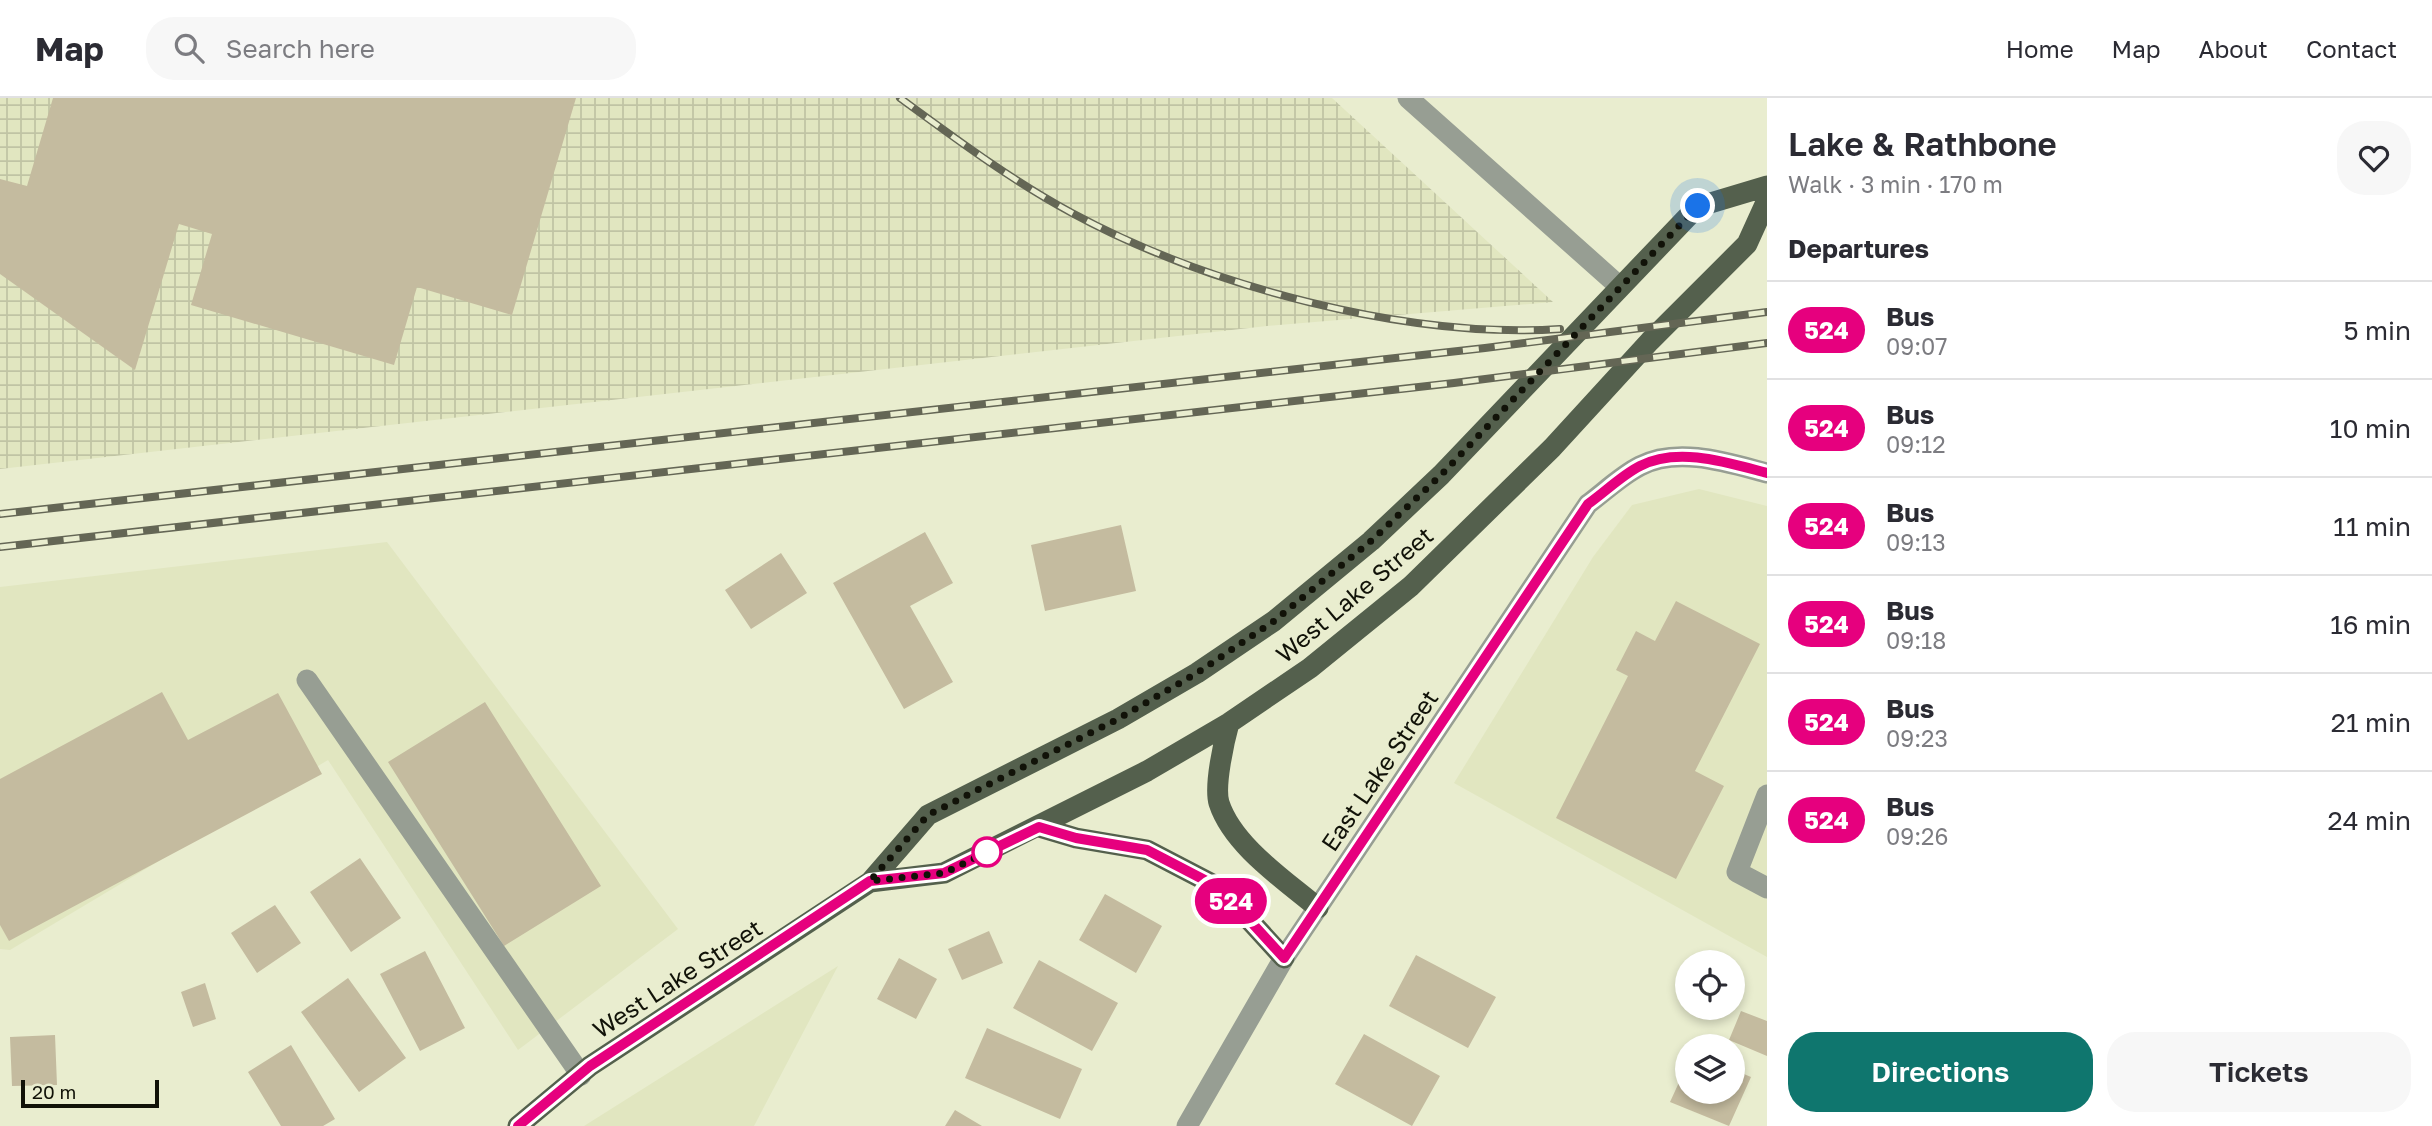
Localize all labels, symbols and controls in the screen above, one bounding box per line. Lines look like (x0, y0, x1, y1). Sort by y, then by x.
search box (146, 17, 636, 80)
text: Map (35, 29, 104, 68)
icon: search (170, 29, 208, 67)
text: Search here (226, 33, 375, 64)
text: Home (2006, 34, 2074, 63)
text: Map (2112, 34, 2161, 63)
text: About (2199, 34, 2268, 63)
text: Contact (2306, 34, 2397, 63)
button: heart (2337, 121, 2411, 195)
text: Lake & Rathbone (1788, 124, 2057, 163)
text: Walk · 3 min · 170 m (1788, 170, 2003, 198)
your location (1680, 188, 1715, 223)
text: Departures (1788, 233, 1929, 264)
text: Bus (1886, 301, 1934, 332)
text: 524 (1804, 315, 1849, 344)
text: 5 min (2343, 315, 2411, 346)
text: 09:07 (1886, 332, 1948, 360)
text: Bus (1886, 399, 1934, 430)
text: 524 (1804, 413, 1849, 442)
text: 10 min (2330, 413, 2411, 444)
text: 09:12 (1886, 430, 1946, 458)
text: Bus (1886, 497, 1934, 528)
text: 524 (1804, 511, 1849, 540)
text: 11 min (2333, 511, 2411, 542)
street label: West Lake Street (1270, 520, 1438, 668)
text: 09:13 (1886, 528, 1946, 556)
text: Bus (1886, 595, 1934, 626)
text: 524 (1804, 609, 1849, 638)
text: 16 min (2330, 609, 2411, 640)
text: 09:18 (1886, 626, 1946, 654)
street label: East Lake Street (1314, 684, 1444, 856)
text: Bus (1886, 693, 1934, 724)
text: 524 (1804, 707, 1849, 736)
text: 21 min (2331, 707, 2411, 738)
text: 09:23 (1886, 724, 1948, 752)
text: Bus (1886, 791, 1934, 822)
text: 524 (1804, 805, 1849, 834)
text: 24 min (2328, 805, 2411, 836)
text: 09:26 (1886, 822, 1948, 850)
unlabelled marker (972, 837, 1002, 867)
line badge: 524 (1191, 878, 1271, 924)
text: 524 (1209, 886, 1253, 915)
street label: West Lake Street (587, 913, 767, 1043)
map controls (1675, 950, 1745, 1104)
button: locate (1675, 950, 1745, 1020)
button: Directions (1788, 1032, 2093, 1112)
button: Tickets (2107, 1032, 2411, 1112)
button: layers (1675, 1034, 1745, 1104)
scale bar (21, 1077, 159, 1109)
text: 20 m (32, 1080, 76, 1103)

